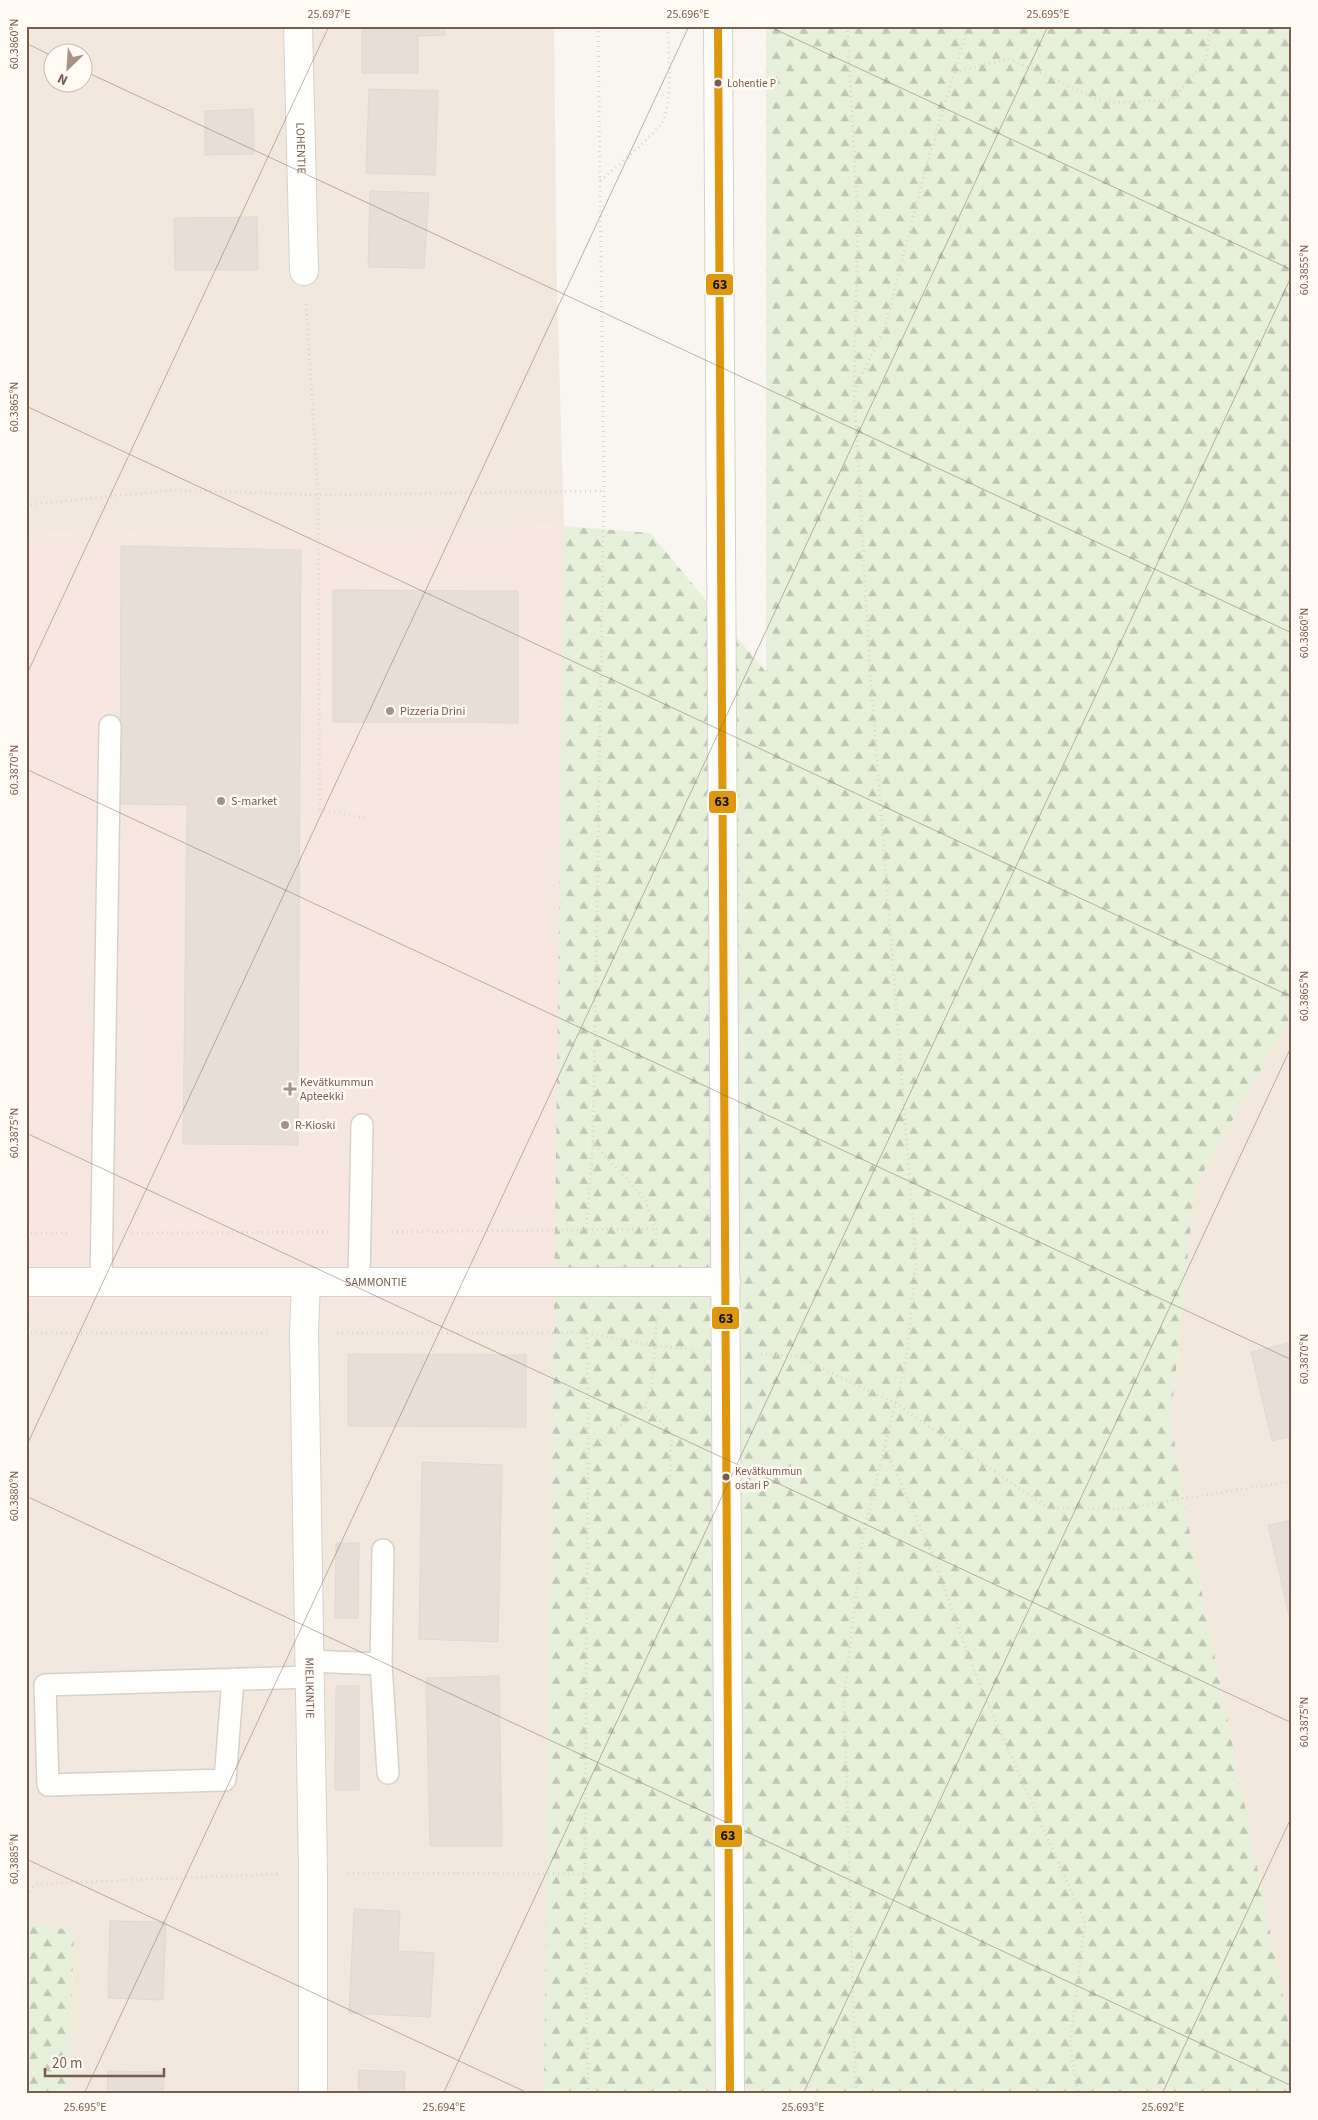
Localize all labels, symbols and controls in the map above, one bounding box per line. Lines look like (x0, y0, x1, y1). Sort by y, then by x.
text: 25.697°E (307, 6, 351, 23)
text: 25.696°E (666, 6, 710, 23)
text: 25.695°E (1026, 6, 1070, 23)
text: 60.3860°N (6, 19, 23, 69)
north arrow (42, 42, 92, 92)
text: N (54, 68, 71, 90)
place label: Lohentie P (727, 76, 776, 91)
marker: Lohentie P (713, 78, 723, 88)
street label: LOHENTIE (291, 122, 310, 174)
text: 60.3855°N (1296, 245, 1313, 295)
line badge: 63 (705, 273, 734, 296)
text: 63 (713, 275, 727, 295)
text: 60.3865°N (6, 382, 23, 432)
text: 60.3860°N (1296, 608, 1313, 658)
place label: Pizzeria Drini (400, 703, 465, 720)
marker: Pizzeria Drini (384, 705, 396, 717)
text: 60.3870°N (6, 745, 23, 795)
line badge: 63 (708, 790, 737, 814)
text: 63 (715, 792, 729, 812)
place label: S-market (231, 793, 277, 810)
marker: S-market (215, 795, 227, 807)
text: 60.3865°N (1296, 971, 1313, 1021)
place label: Kevätkummun Apteekki (300, 1074, 373, 1105)
marker: Kevätkummun Apteekki (284, 1083, 296, 1095)
text: 60.3875°N (6, 1108, 23, 1158)
place label: R-Kioski (295, 1117, 336, 1134)
marker: R-Kioski (279, 1119, 291, 1131)
street label: SAMMONTIE (345, 1274, 407, 1291)
line badge: 63 (711, 1306, 740, 1330)
text: 63 (719, 1309, 733, 1329)
text: 60.3870°N (1296, 1334, 1313, 1384)
place label: Kevätkummun ostari P (735, 1464, 802, 1493)
text: 60.3880°N (6, 1471, 23, 1521)
marker: Kevätkummun ostari P (721, 1472, 731, 1482)
street label: MIELIKINTIE (300, 1657, 318, 1719)
text: 60.3875°N (1296, 1697, 1313, 1747)
line badge: 63 (714, 1824, 743, 1848)
text: 63 (721, 1826, 735, 1846)
text: 60.3885°N (6, 1834, 23, 1884)
scale bar (45, 2045, 164, 2077)
text: 20 m (52, 2053, 82, 2074)
text: 25.695°E (63, 2099, 107, 2116)
text: 25.694°E (422, 2099, 466, 2116)
text: 25.693°E (781, 2099, 825, 2116)
text: 25.692°E (1141, 2099, 1185, 2116)

